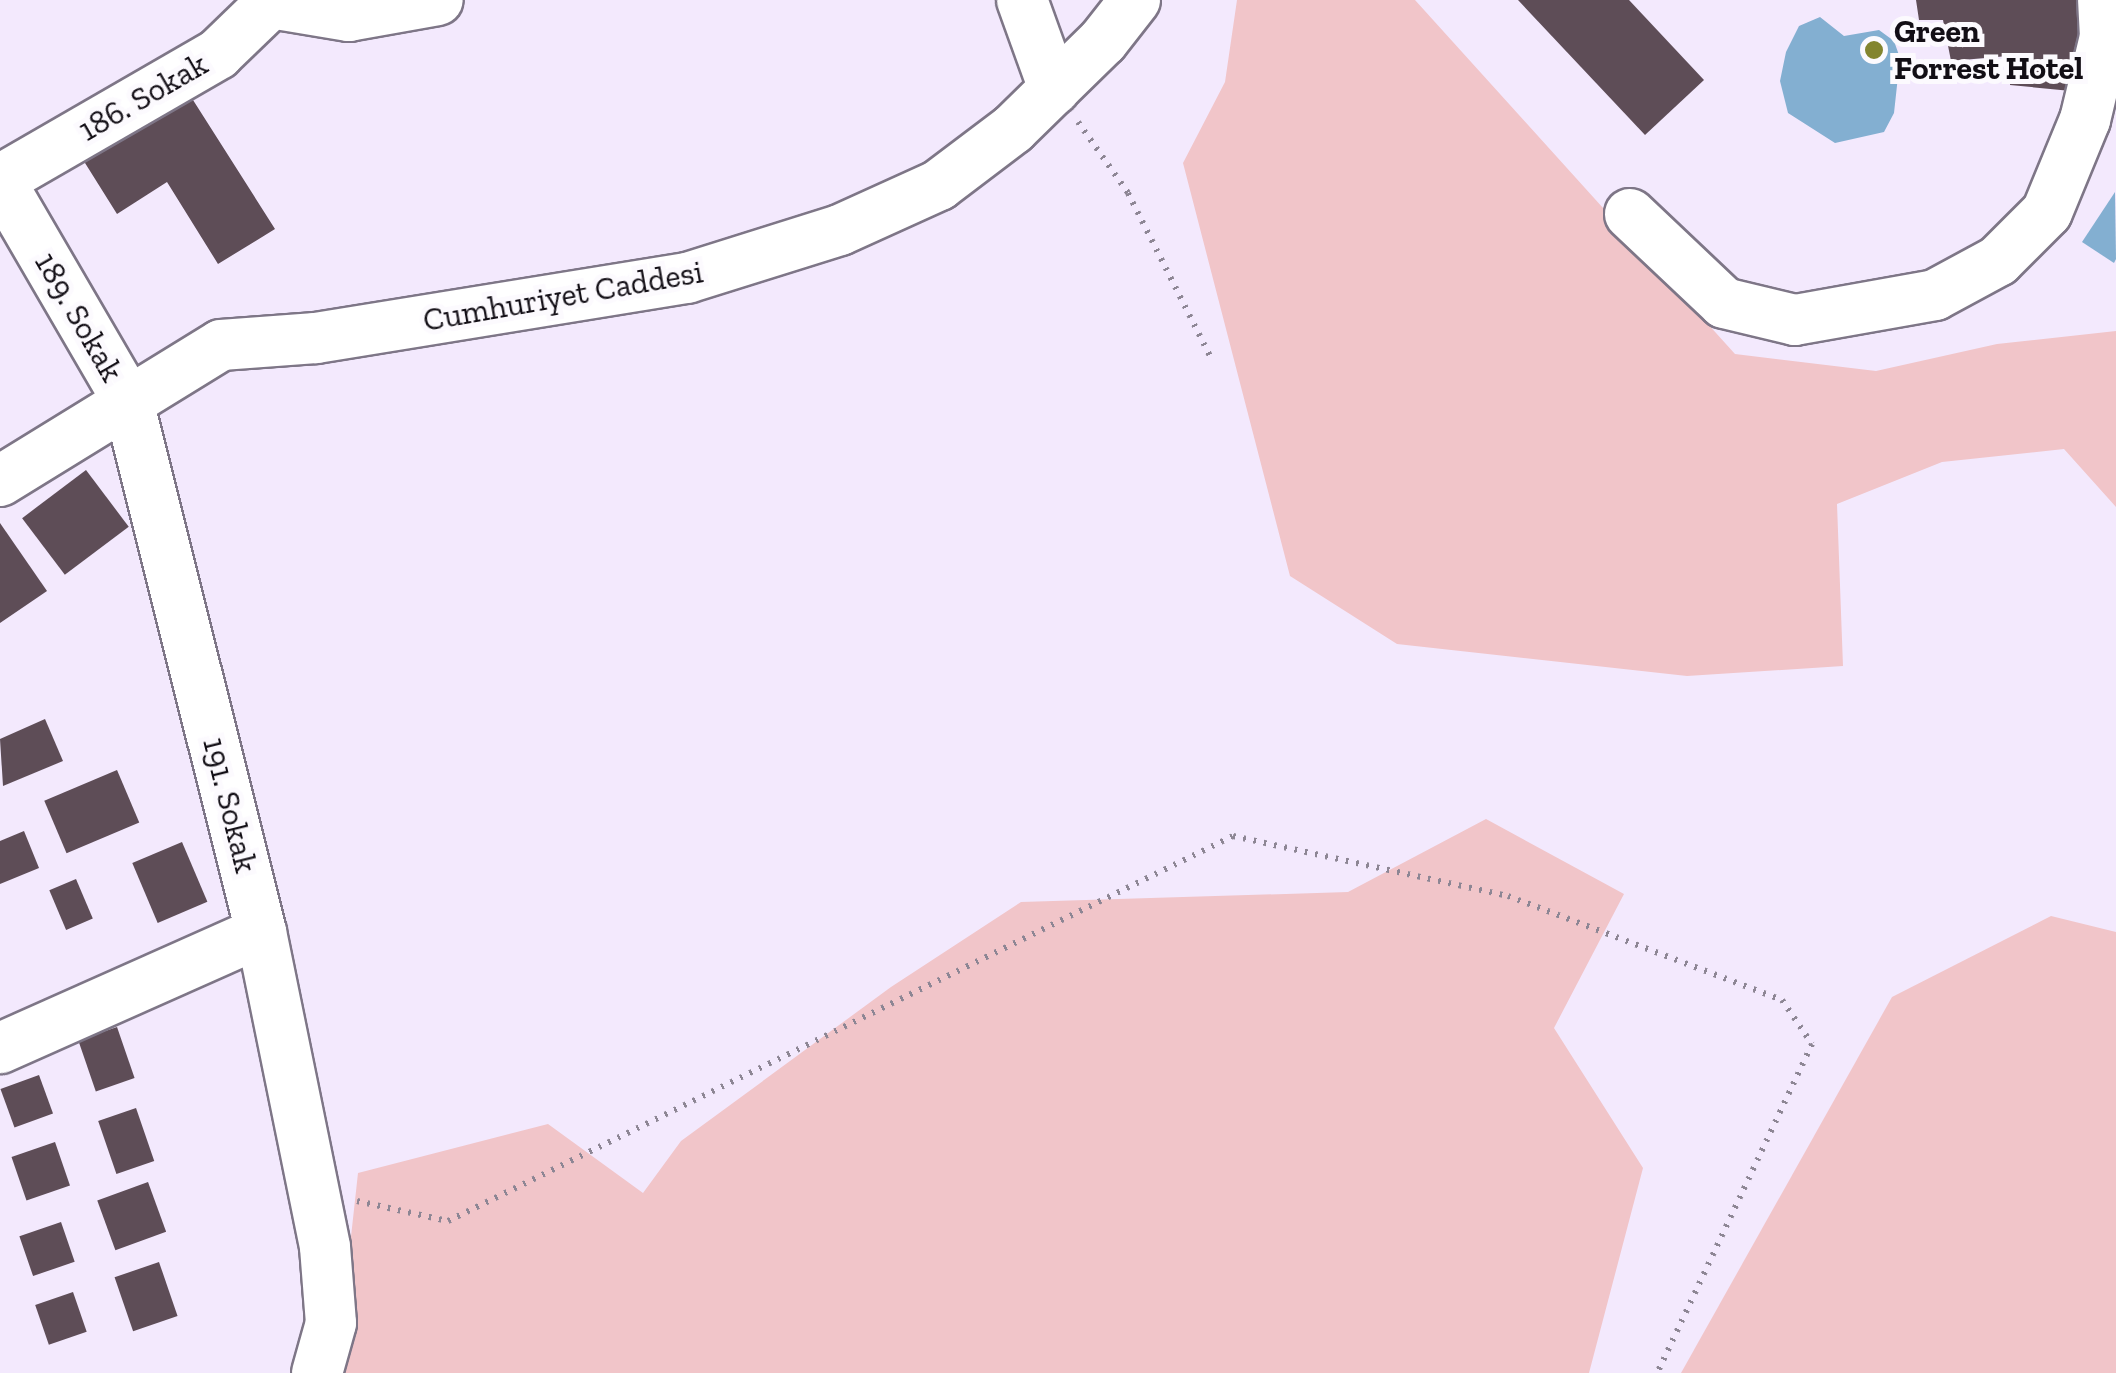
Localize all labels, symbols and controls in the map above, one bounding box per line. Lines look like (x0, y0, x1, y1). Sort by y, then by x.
place label: Green Forrest Hotel (1894, 13, 2083, 88)
marker: Green Forrest Hotel (1863, 39, 1885, 61)
street label: 186. Sokak (72, 45, 214, 149)
street label: 189. Sokak (27, 246, 131, 388)
street label: Cumhuriyet Caddesi (420, 252, 706, 340)
street label: 191. Sokak (195, 733, 265, 877)

